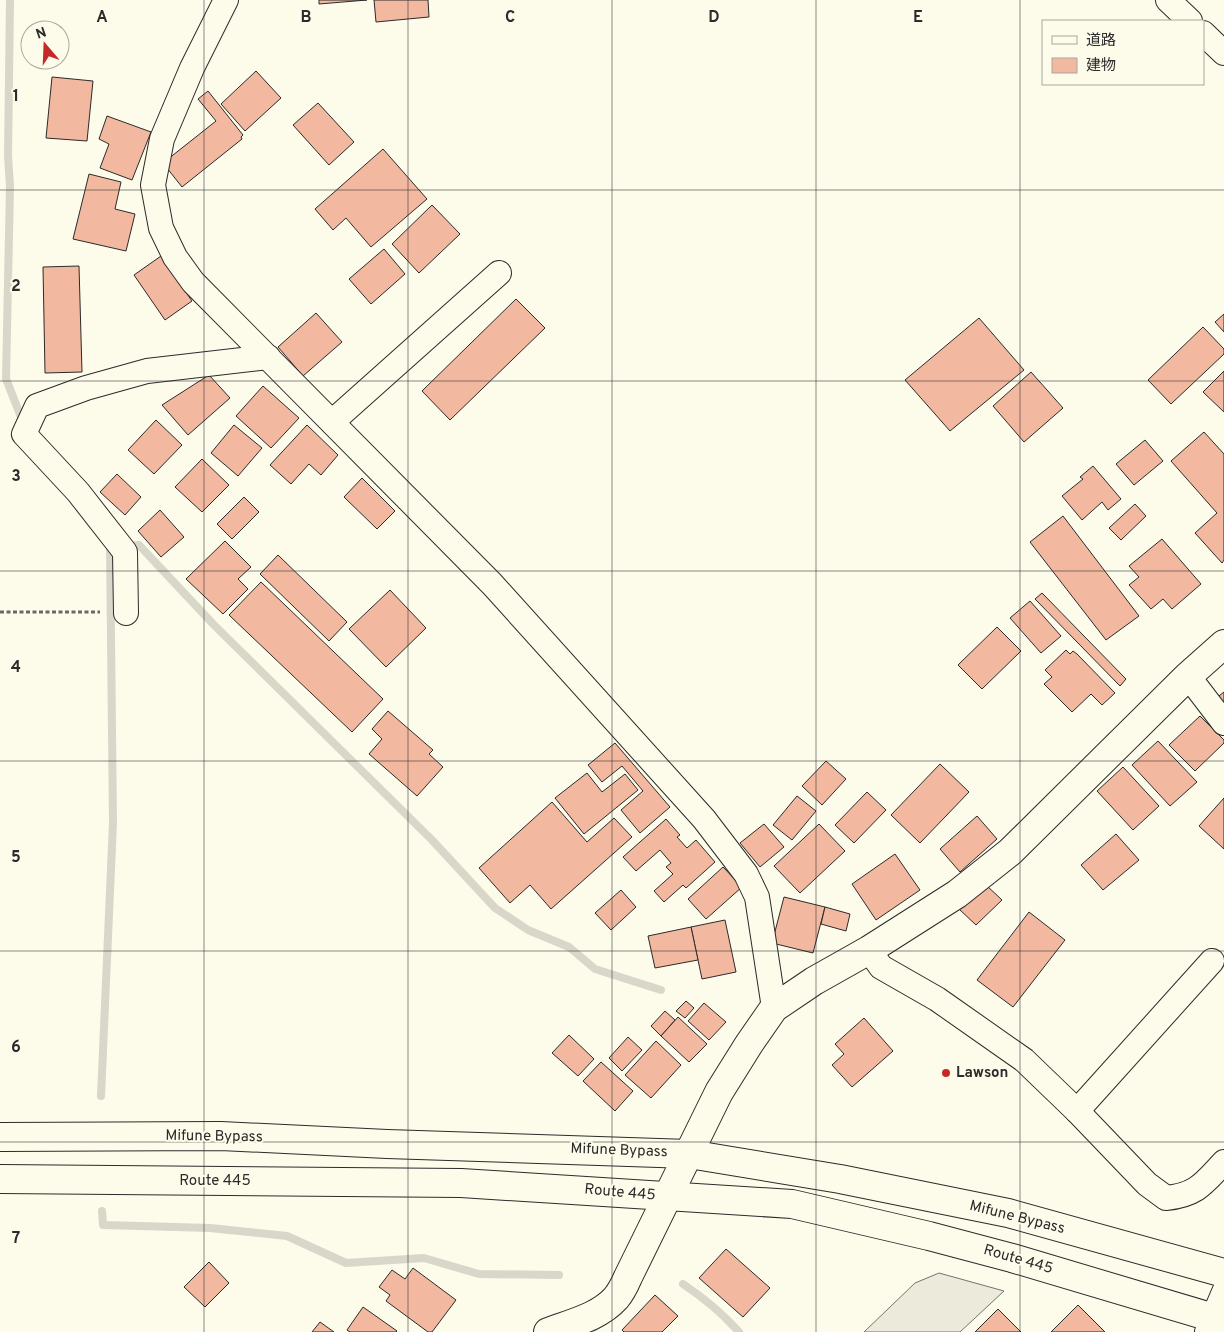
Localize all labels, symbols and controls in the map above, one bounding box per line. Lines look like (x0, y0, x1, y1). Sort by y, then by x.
text: A (96, 8, 108, 28)
text: B (300, 8, 312, 28)
text: C (505, 8, 515, 28)
text: D (708, 8, 720, 28)
text: E (913, 8, 923, 28)
north arrow (20, 20, 70, 70)
legend (1042, 20, 1204, 85)
text: N (34, 24, 49, 44)
text: 道路 (1086, 32, 1116, 51)
text: 建物 (1086, 57, 1116, 76)
text: 1 (13, 87, 19, 107)
text: 2 (11, 277, 21, 297)
text: 3 (11, 467, 21, 487)
text: 4 (11, 658, 21, 678)
text: 5 (11, 848, 21, 868)
text: 6 (11, 1038, 21, 1058)
place label: Lawson (956, 1064, 1008, 1083)
marker: Lawson (940, 1067, 952, 1079)
street label: Mifune Bypass (165, 1127, 263, 1147)
street label: Mifune Bypass (570, 1140, 668, 1162)
street label: Route 445 (179, 1172, 251, 1191)
street label: Route 445 (584, 1180, 656, 1206)
street label: Mifune Bypass (967, 1197, 1067, 1239)
text: 7 (12, 1229, 20, 1249)
street label: Route 445 (981, 1241, 1055, 1279)

